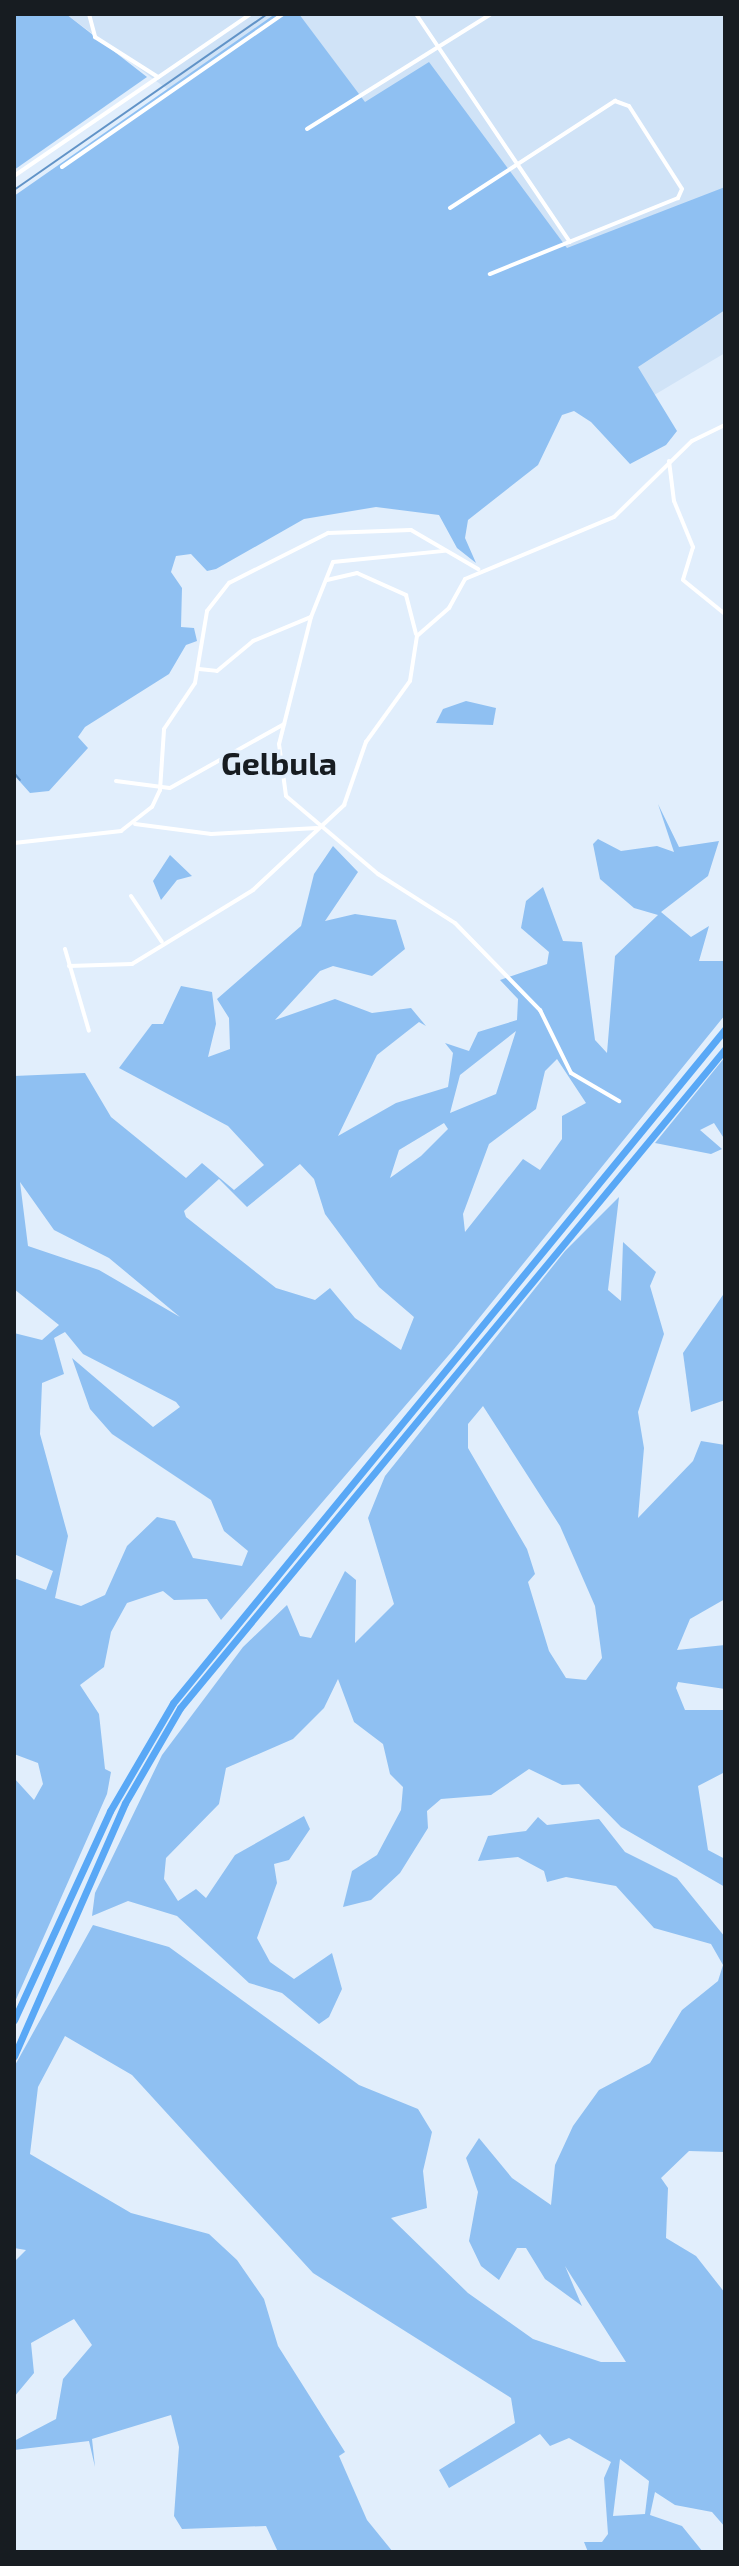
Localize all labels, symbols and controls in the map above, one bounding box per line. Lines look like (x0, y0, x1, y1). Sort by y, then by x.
district label: Gelbula (221, 743, 337, 781)

